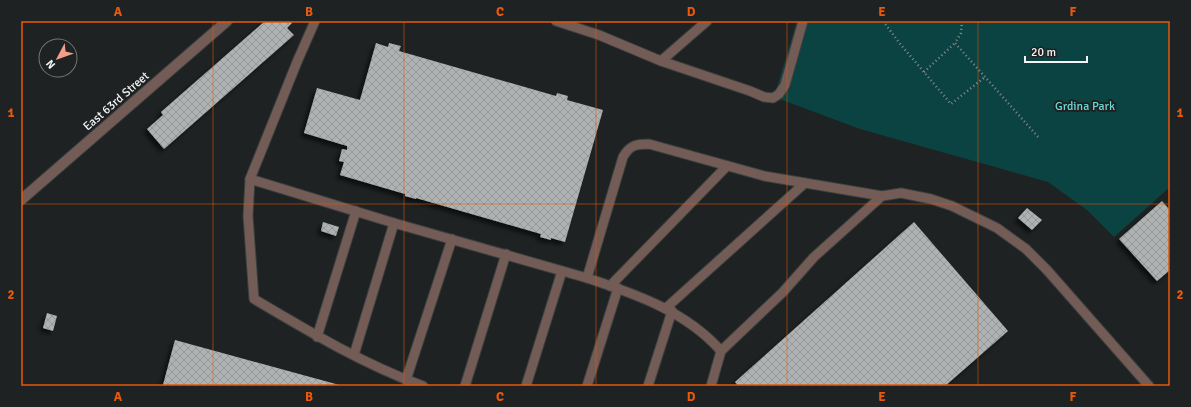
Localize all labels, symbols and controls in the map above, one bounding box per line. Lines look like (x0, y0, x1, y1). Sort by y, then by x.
text: A (114, 4, 123, 20)
text: B (305, 4, 313, 20)
text: C (496, 4, 504, 20)
text: D (687, 4, 696, 20)
text: E (878, 4, 886, 20)
text: F (1070, 4, 1077, 20)
north arrow (38, 38, 78, 78)
scale bar (1025, 38, 1087, 64)
text: 20 m (1031, 45, 1056, 60)
text: N (43, 57, 58, 71)
street label: East 63rd Street (80, 69, 152, 134)
park label: Grdina Park (1055, 99, 1115, 114)
text: 1 (7, 105, 15, 121)
text: 1 (1176, 105, 1184, 121)
text: 2 (7, 287, 15, 303)
text: 2 (1176, 287, 1184, 303)
text: A (114, 389, 123, 405)
text: B (305, 389, 313, 405)
text: C (496, 389, 504, 405)
text: D (687, 389, 696, 405)
text: E (878, 389, 886, 405)
text: F (1070, 389, 1077, 405)

